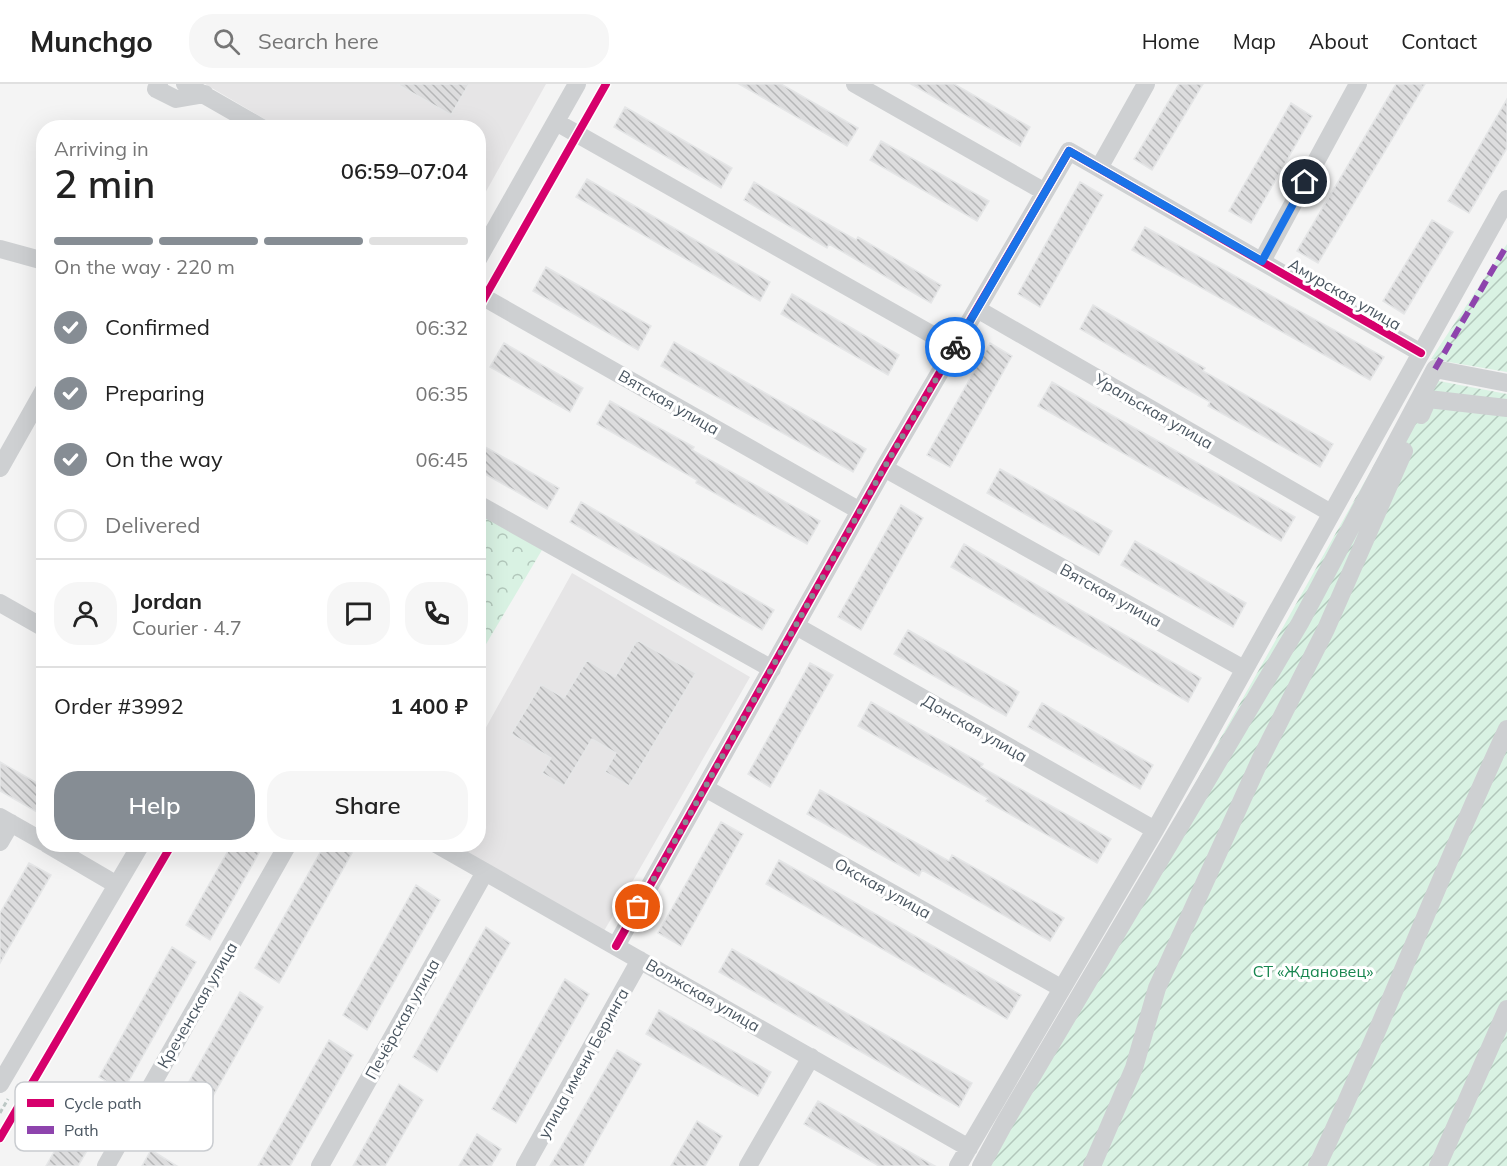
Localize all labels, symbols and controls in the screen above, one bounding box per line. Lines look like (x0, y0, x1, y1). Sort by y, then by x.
search box (189, 14, 609, 68)
text: Munchgo (30, 24, 153, 59)
icon: search (210, 25, 243, 58)
text: Search here (258, 27, 379, 55)
text: Home (1142, 28, 1200, 54)
text: Map (1233, 28, 1276, 54)
text: About (1309, 28, 1368, 54)
text: Contact (1401, 28, 1477, 54)
text: Arriving in (54, 136, 149, 161)
pin (1279, 156, 1330, 207)
text: 06:59–07:04 (341, 157, 468, 185)
text: 2 min (54, 159, 155, 208)
icon: home (1288, 165, 1321, 198)
text: On the way · 220 m (54, 254, 235, 279)
street label: Амурская улица (1285, 254, 1405, 334)
icon: check (54, 311, 87, 344)
text: Confirmed (105, 313, 210, 341)
text: 06:32 (415, 315, 468, 340)
courier (925, 317, 985, 377)
icon: bike (939, 331, 972, 364)
street label: Вятская улица (615, 365, 723, 439)
street label: Уральская улица (1090, 368, 1217, 453)
icon: check (54, 377, 87, 410)
text: Preparing (105, 379, 205, 407)
text: 06:35 (415, 381, 468, 406)
icon: check (54, 443, 87, 476)
text: On the way (105, 445, 223, 473)
text: 06:45 (415, 447, 468, 472)
text: Delivered (105, 511, 200, 539)
street label: Вятская улица (1057, 559, 1165, 631)
button: person (54, 582, 117, 645)
button: chat (327, 582, 390, 645)
button: phone (405, 582, 468, 645)
text: Jordan (132, 587, 202, 615)
text: Courier · 4.7 (132, 615, 242, 640)
street label: Донская улица (919, 690, 1031, 766)
text: Order #3992 (54, 692, 184, 720)
text: 1 400 ₽ (390, 692, 468, 720)
button: Help (54, 771, 255, 840)
button: Share (267, 771, 468, 840)
street label: Окская улица (831, 853, 935, 923)
pin (612, 881, 663, 932)
icon: bag (621, 890, 654, 923)
street label: Креченская улица (153, 938, 241, 1072)
street label: Волжская улица (642, 954, 764, 1036)
street label: Печёрская улица (361, 955, 443, 1083)
park label: СТ «Ждановец» (1253, 961, 1373, 981)
street label: улица имени Беринга (533, 984, 633, 1142)
legend (15, 1082, 213, 1151)
text: Cycle path (64, 1093, 142, 1113)
text: Path (64, 1120, 99, 1140)

